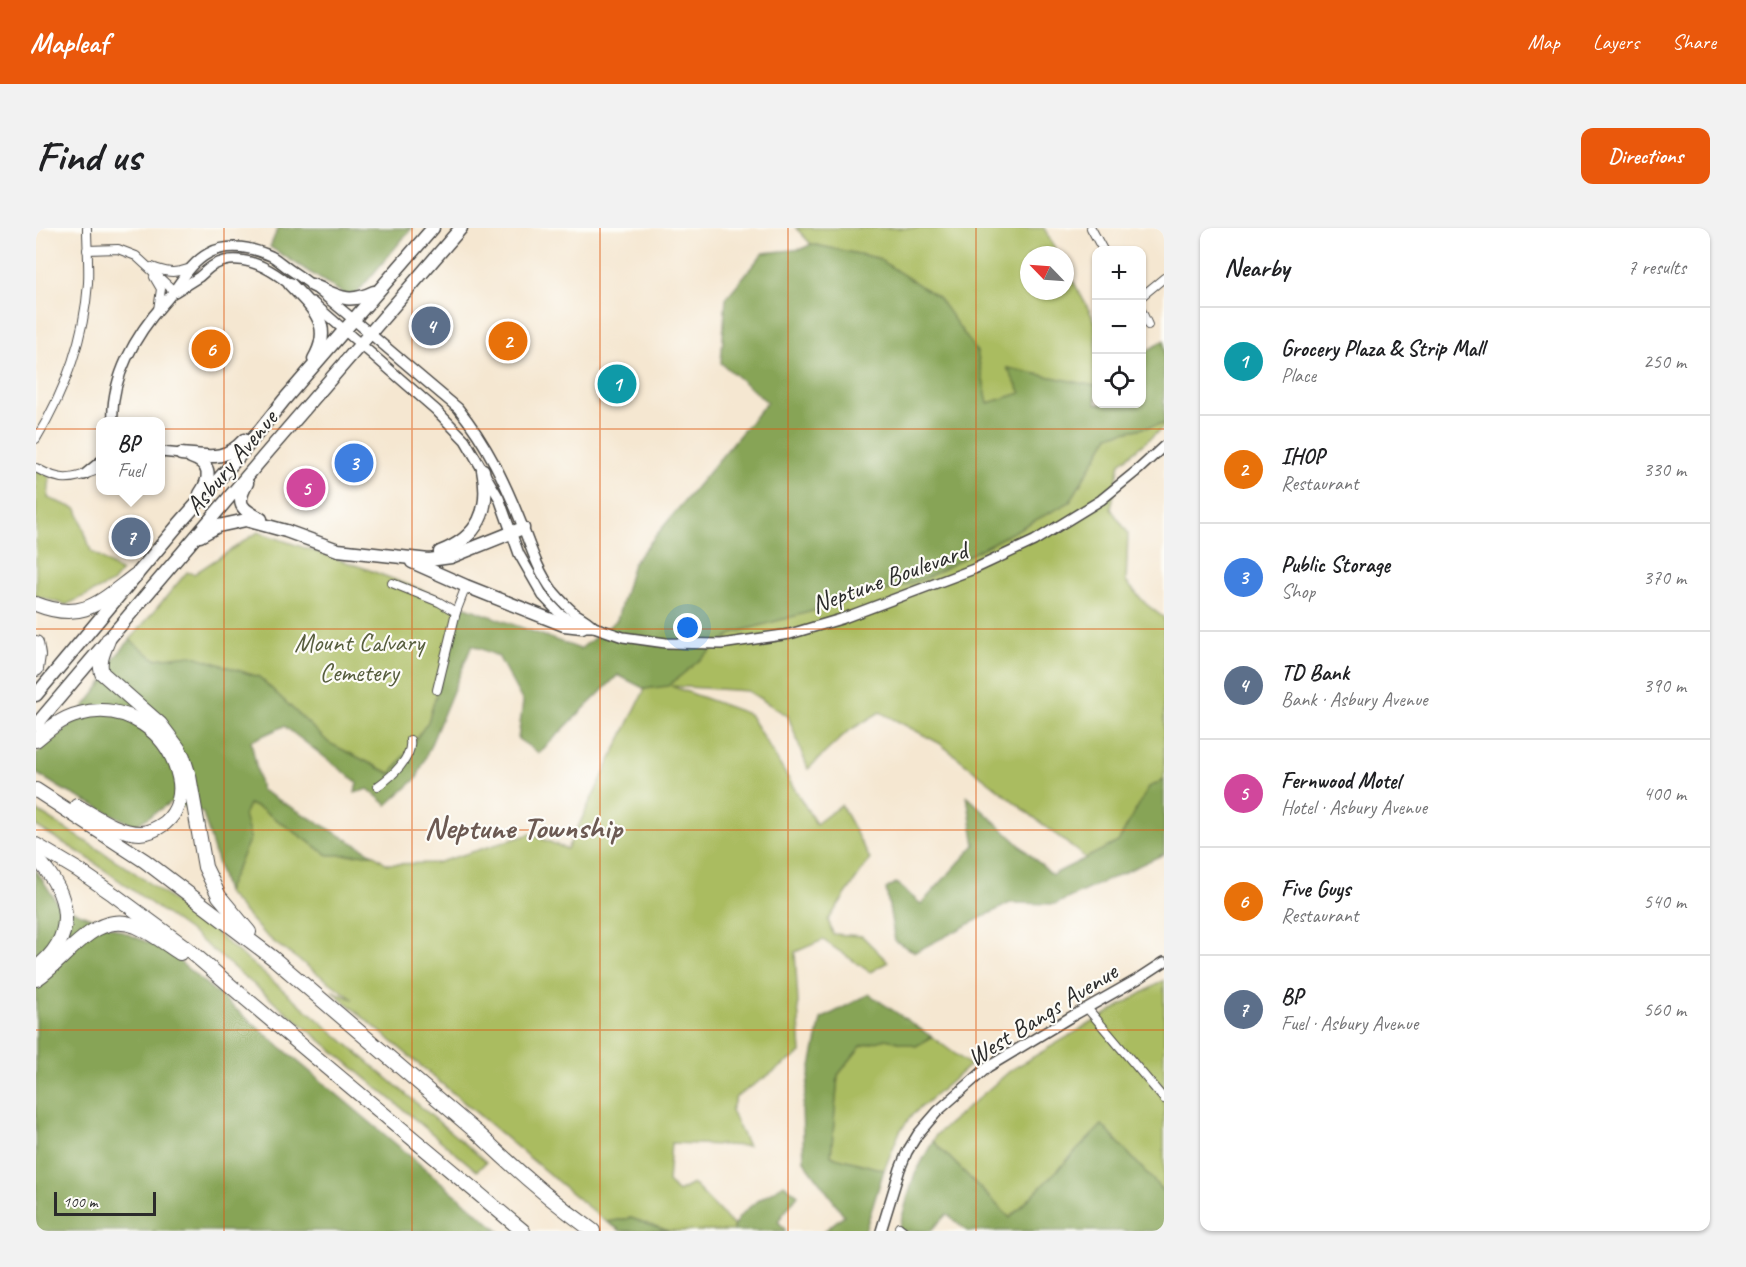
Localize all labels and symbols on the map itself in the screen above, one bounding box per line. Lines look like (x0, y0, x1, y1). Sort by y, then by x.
north arrow (1020, 246, 1074, 300)
pin: 4 (412, 304, 450, 348)
pin: 2 (488, 318, 528, 364)
pin: 6 (192, 326, 231, 372)
pin: 1 (598, 362, 636, 406)
street label: Asbury Avenue (178, 401, 286, 522)
pin: 3 (334, 440, 374, 486)
pin: 5 (286, 466, 326, 510)
pin: 7 (112, 514, 151, 560)
street label: Neptune Boulevard (807, 533, 975, 621)
your location (673, 613, 702, 642)
park label: Mount Calvary Cemetery (294, 626, 426, 689)
district label: Neptune Township (424, 807, 625, 848)
street label: West Bangs Avenue (961, 954, 1125, 1074)
scale bar (54, 1189, 156, 1216)

